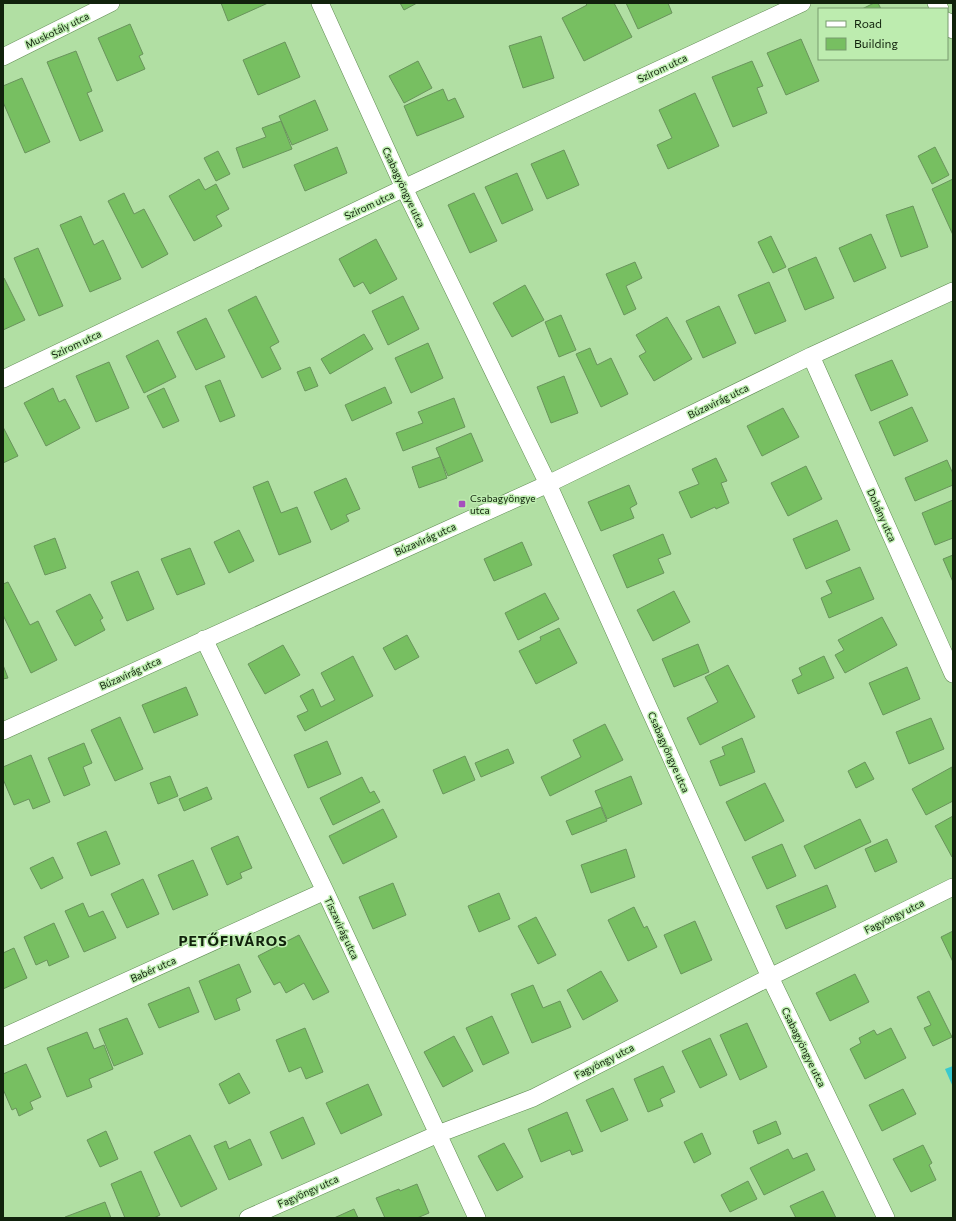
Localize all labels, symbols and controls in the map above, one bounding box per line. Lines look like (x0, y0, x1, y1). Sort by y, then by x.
legend (818, 8, 948, 60)
street label: Muskotály utca (23, 9, 91, 51)
text: Road (854, 16, 882, 30)
text: Building (854, 36, 898, 50)
street label: Szirom utca (635, 51, 689, 85)
street label: Csabagyöngye utca (380, 145, 428, 229)
street label: Szirom utca (342, 188, 396, 222)
street label: Szirom utca (49, 327, 103, 361)
street label: Búzavirág utca (686, 381, 750, 421)
street label: Dohány utca (865, 487, 899, 543)
place label: Csabagyöngye utca (470, 492, 536, 516)
marker: Csabagyöngye utca (457, 499, 467, 509)
street label: Búzavirág utca (392, 520, 458, 558)
street label: Búzavirág utca (97, 654, 163, 692)
street label: Csabagyöngye utca (646, 710, 692, 794)
street label: Tiszavirág utca (322, 895, 362, 961)
street label: Fagyöngy utca (862, 896, 926, 936)
district label: PETŐFIVÁROS (178, 932, 288, 949)
street label: Babér utca (128, 954, 178, 984)
street label: Csabagyöngye utca (779, 1005, 829, 1089)
street label: Fagyöngy utca (572, 1041, 636, 1081)
street label: Fagyöngy utca (276, 1172, 340, 1210)

